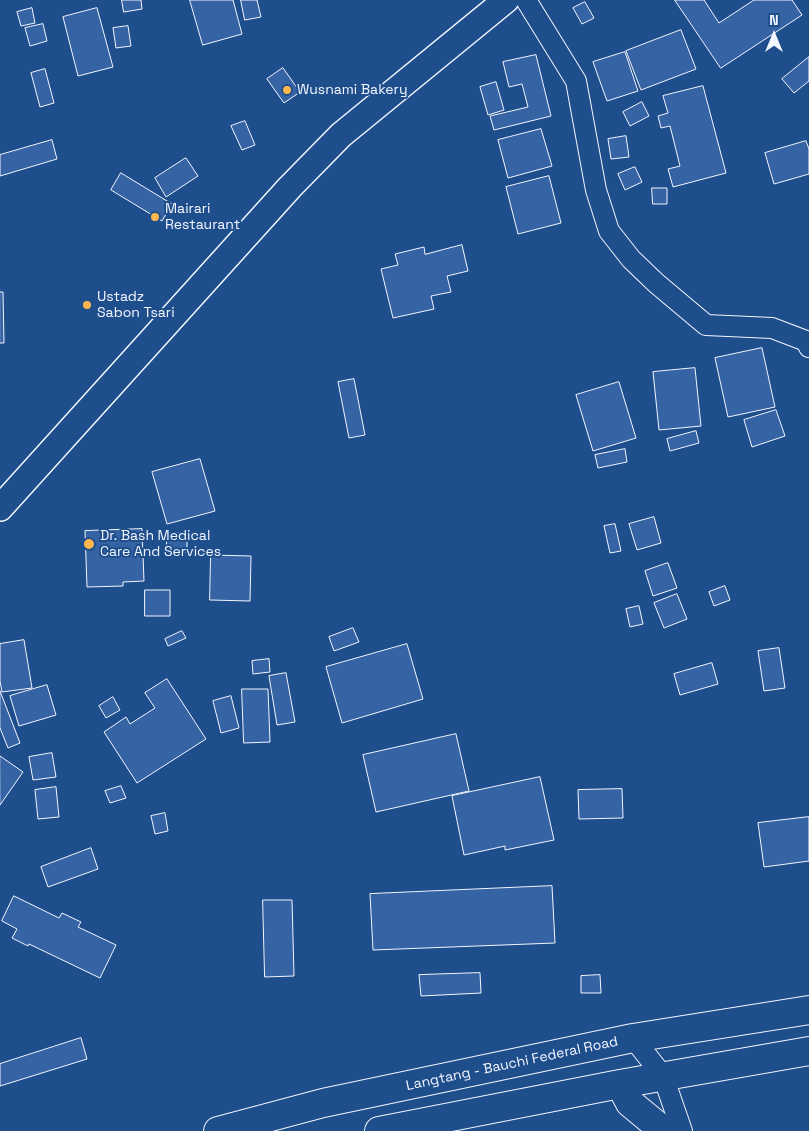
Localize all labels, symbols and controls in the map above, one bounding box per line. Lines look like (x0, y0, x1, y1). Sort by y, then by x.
north arrow (749, 10, 799, 60)
text: N (769, 11, 779, 29)
place label: Wusnami Bakery (297, 82, 407, 98)
marker: Wusnami Bakery (281, 84, 293, 96)
place label: Mairari Restaurant (165, 201, 240, 233)
marker: Mairari Restaurant (149, 211, 161, 223)
place label: Ustadz Sabon Tsari (97, 289, 175, 322)
marker: Ustadz Sabon Tsari (81, 299, 93, 311)
place label: Dr. Bash Medical Care And Services (100, 528, 221, 560)
marker: Dr. Bash Medical Care And Services (82, 537, 96, 551)
street label: Langtang - Bauchi Federal Road (405, 1033, 619, 1095)

